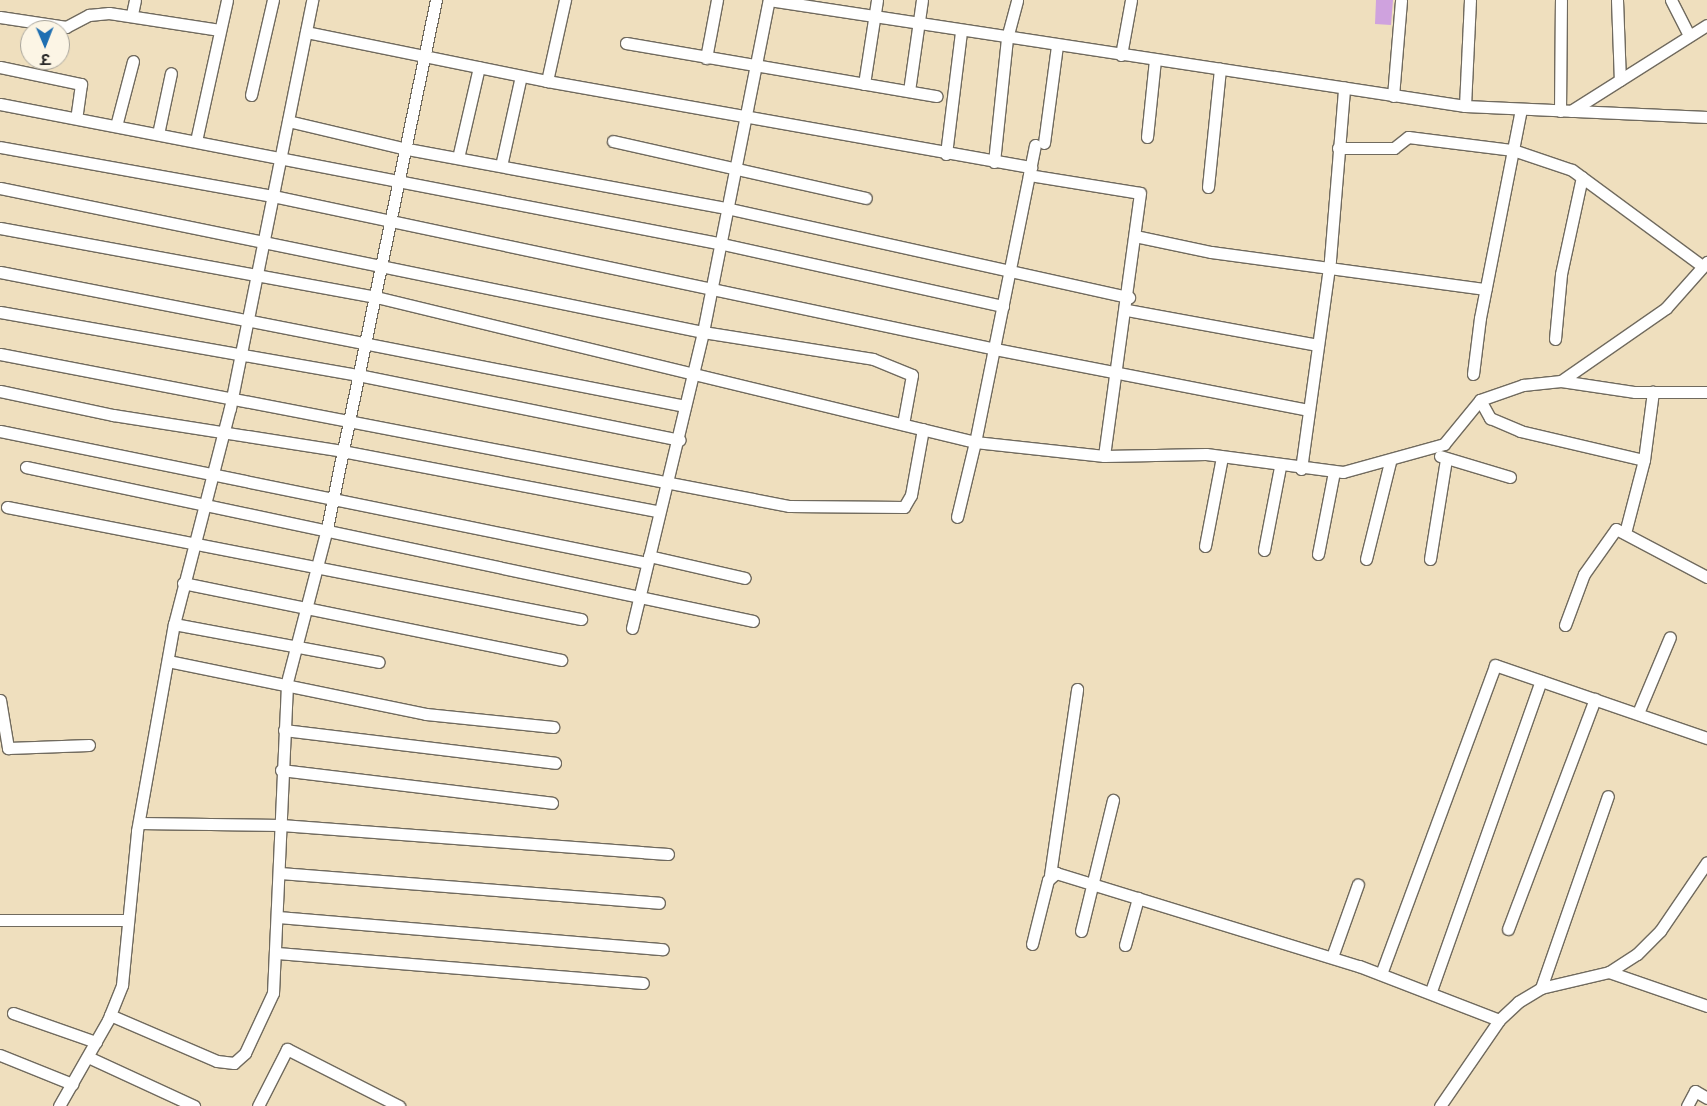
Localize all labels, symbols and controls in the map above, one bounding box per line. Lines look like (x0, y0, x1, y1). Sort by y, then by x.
north arrow (20, 20, 70, 70)
text: उ (40, 49, 50, 70)

